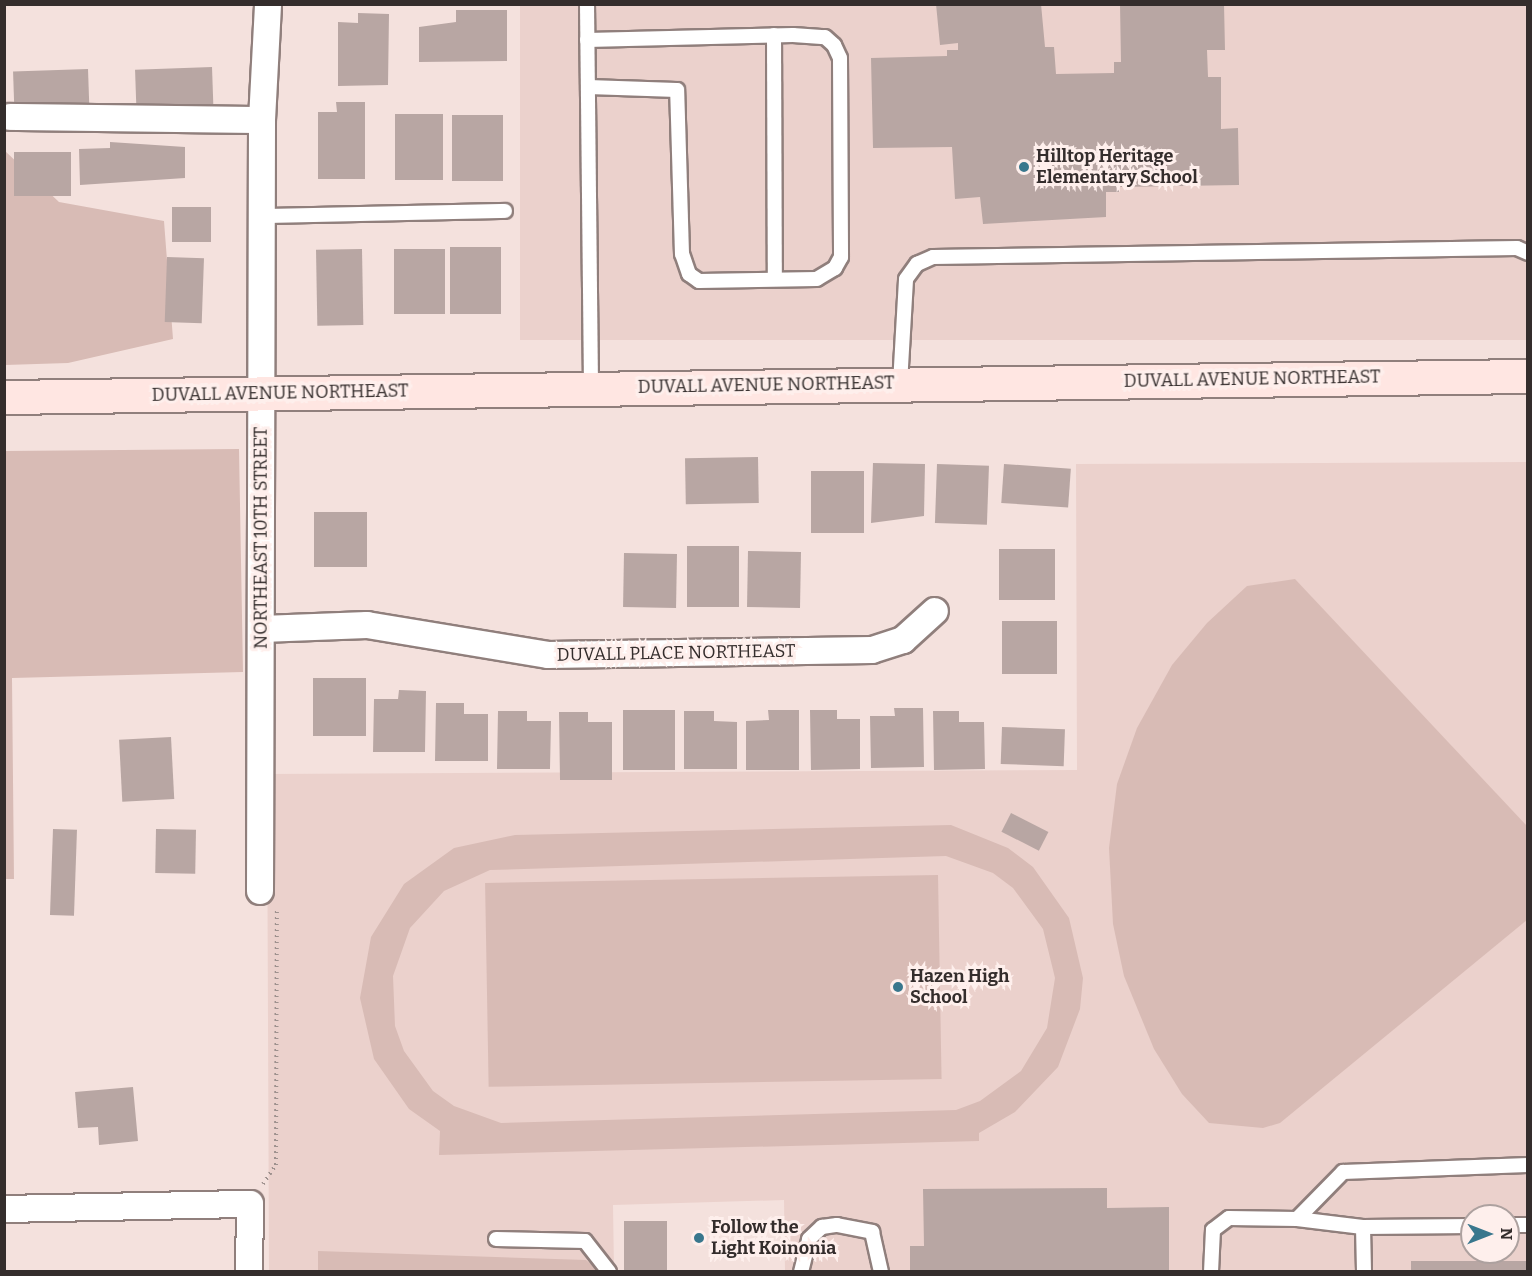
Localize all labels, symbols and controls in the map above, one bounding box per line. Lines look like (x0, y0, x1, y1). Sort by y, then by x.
place label: Hilltop Heritage Elementary School (1036, 146, 1198, 188)
marker: Hilltop Heritage Elementary School (1017, 160, 1031, 174)
street label: DUVALL AVENUE NORTHEAST (1123, 366, 1381, 392)
street label: DUVALL AVENUE NORTHEAST (637, 372, 895, 398)
street label: DUVALL AVENUE NORTHEAST (151, 380, 409, 406)
street label: NORTHEAST 10TH STREET (250, 427, 272, 649)
street label: DUVALL PLACE NORTHEAST (556, 640, 796, 666)
place label: Hazen High School (910, 966, 1009, 1008)
marker: Hazen High School (891, 980, 905, 994)
north arrow (1460, 1204, 1520, 1264)
place label: Follow the Light Koinonia (711, 1217, 836, 1260)
text: N (1497, 1228, 1516, 1240)
marker: Follow the Light Koinonia (692, 1231, 706, 1245)

